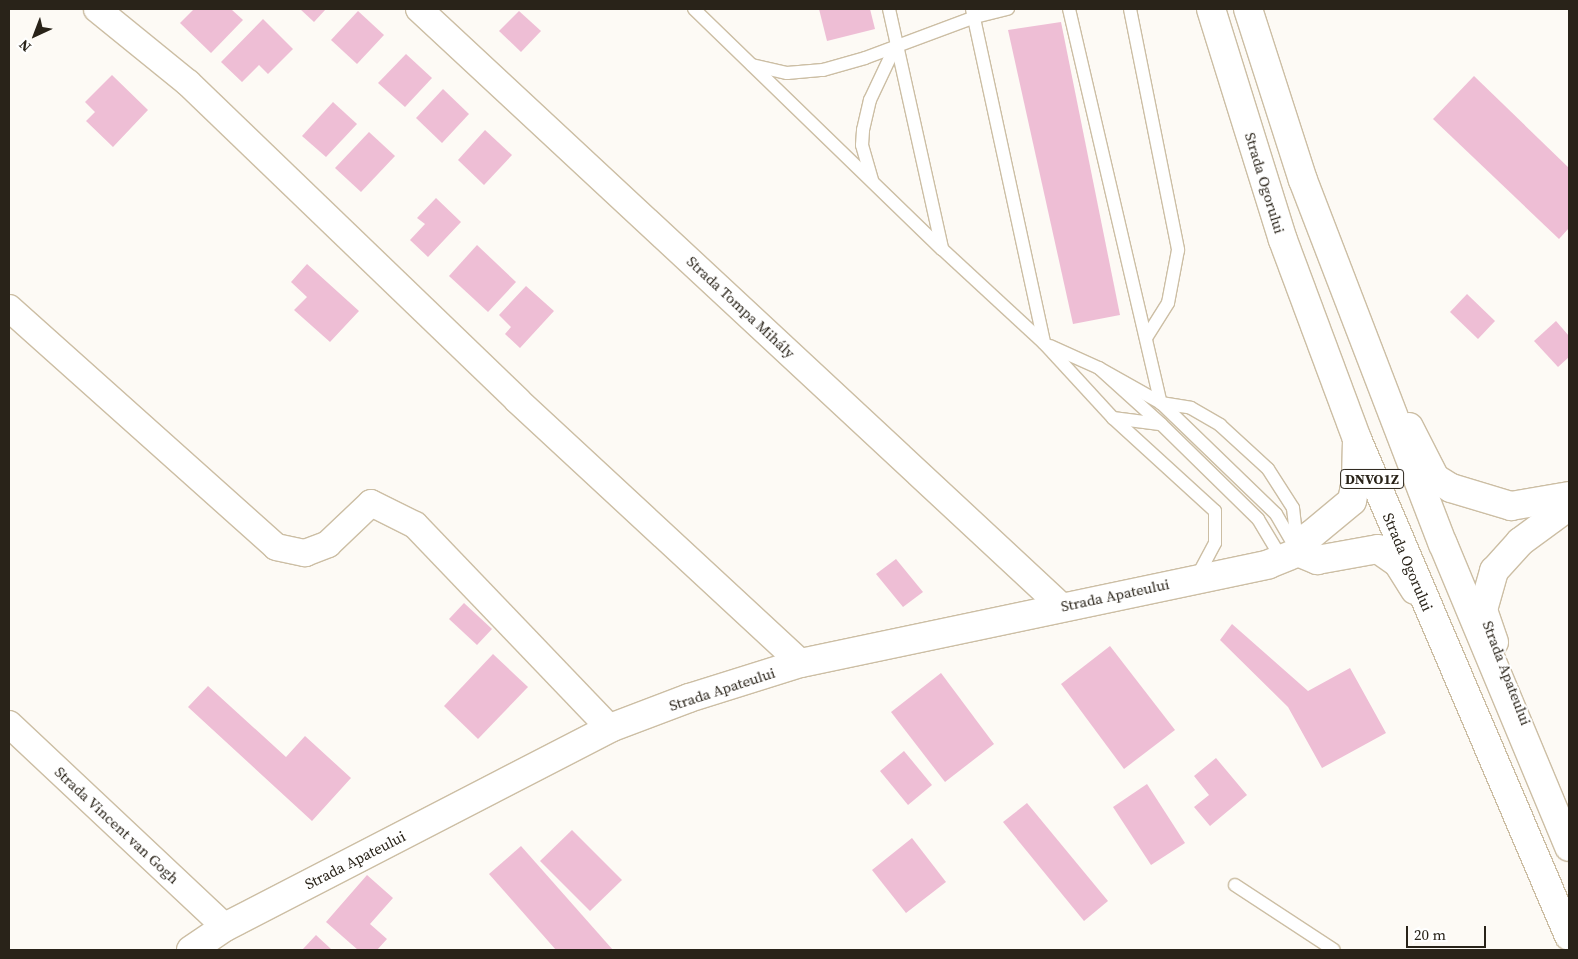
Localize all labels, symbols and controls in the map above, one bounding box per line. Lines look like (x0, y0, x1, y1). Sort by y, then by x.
north arrow (10, 10, 60, 60)
text: N (14, 35, 35, 57)
street label: Strada Ogorului (1241, 130, 1289, 236)
street label: Strada Tompa Mihály (683, 252, 799, 362)
road number: DNVO1Z (1340, 468, 1404, 490)
street label: Strada Ogorului (1379, 510, 1437, 614)
street label: Strada Apateului (1059, 575, 1171, 615)
street label: Strada Apateului (1479, 618, 1535, 728)
street label: Strada Apateului (667, 663, 777, 715)
street label: Strada Vincent van Gogh (51, 763, 183, 887)
street label: Strada Apateului (302, 827, 408, 893)
scale bar (1408, 916, 1488, 948)
text: 20 m (1414, 924, 1446, 945)

